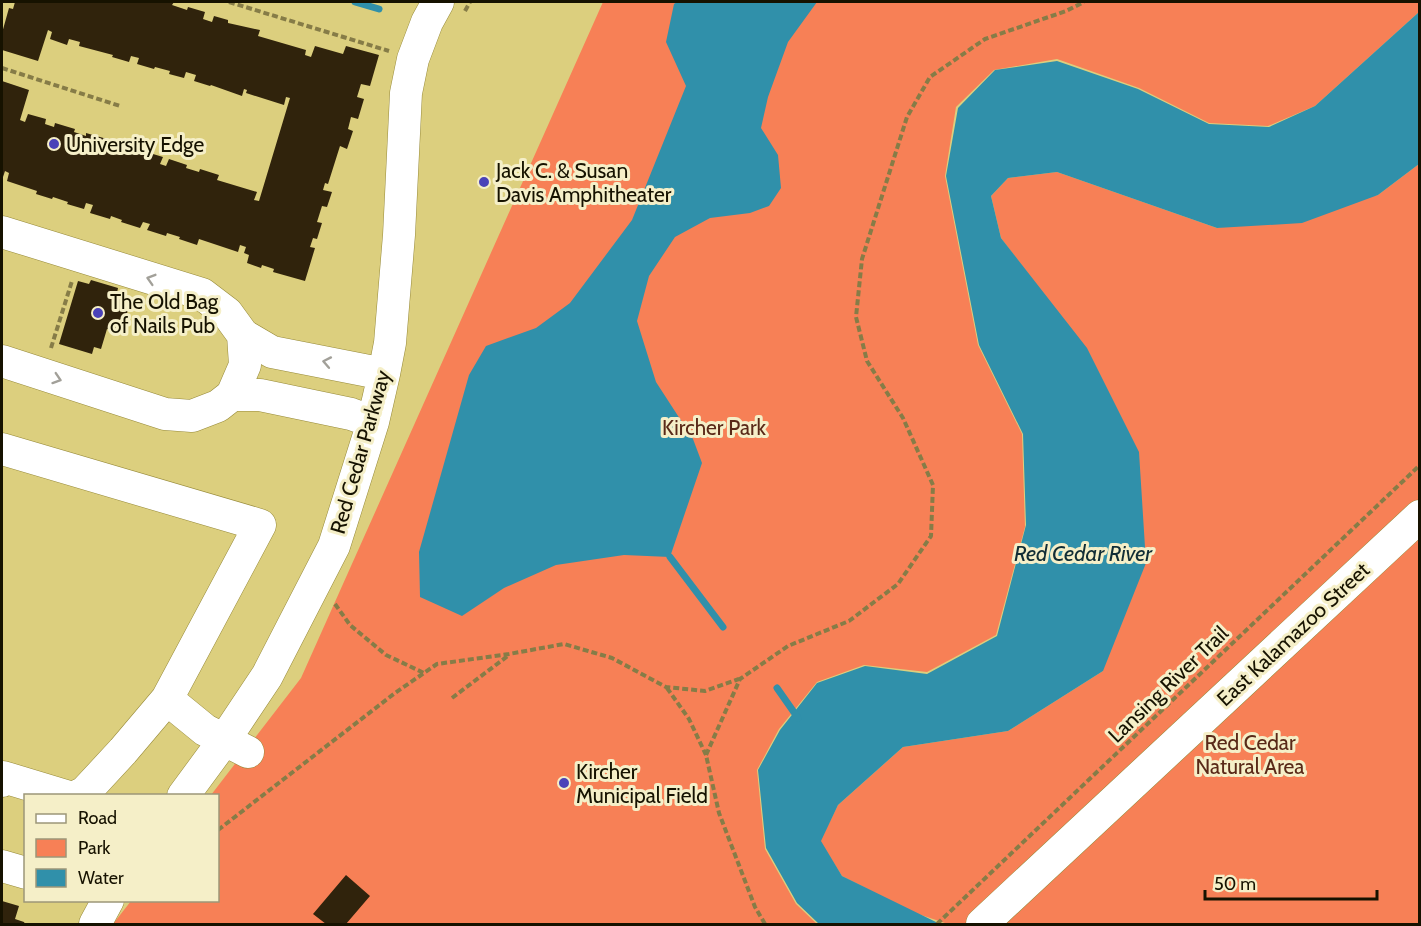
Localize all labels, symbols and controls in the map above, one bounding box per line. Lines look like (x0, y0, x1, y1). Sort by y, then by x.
place label: University Edge (66, 132, 205, 157)
marker: University Edge (47, 137, 61, 151)
place label: Jack C. & Susan Davis Amphitheater (495, 158, 672, 207)
marker: Jack C. & Susan Davis Amphitheater (477, 175, 491, 189)
one-way arrow (146, 274, 157, 286)
place label: The Old Bag of Nails Pub (110, 289, 219, 338)
marker: The Old Bag of Nails Pub (91, 306, 105, 320)
one-way arrow (322, 356, 332, 369)
street label: Red Cedar Parkway (325, 367, 395, 537)
one-way arrow (51, 372, 62, 385)
park label: Kircher Park (662, 415, 767, 440)
water label: Red Cedar River (1014, 540, 1153, 567)
street label: East Kalamazoo Street (1212, 557, 1374, 711)
street label: Lansing River Trail (1103, 620, 1233, 748)
park label: Red Cedar Natural Area (1196, 730, 1304, 779)
place label: Kircher Municipal Field (576, 759, 708, 808)
marker: Kircher Municipal Field (557, 776, 571, 790)
legend (24, 794, 219, 902)
text: Road (78, 807, 117, 829)
text: Park (78, 837, 111, 859)
scale bar (1205, 863, 1378, 901)
text: Water (78, 867, 124, 889)
text: 50 m (1214, 873, 1256, 895)

